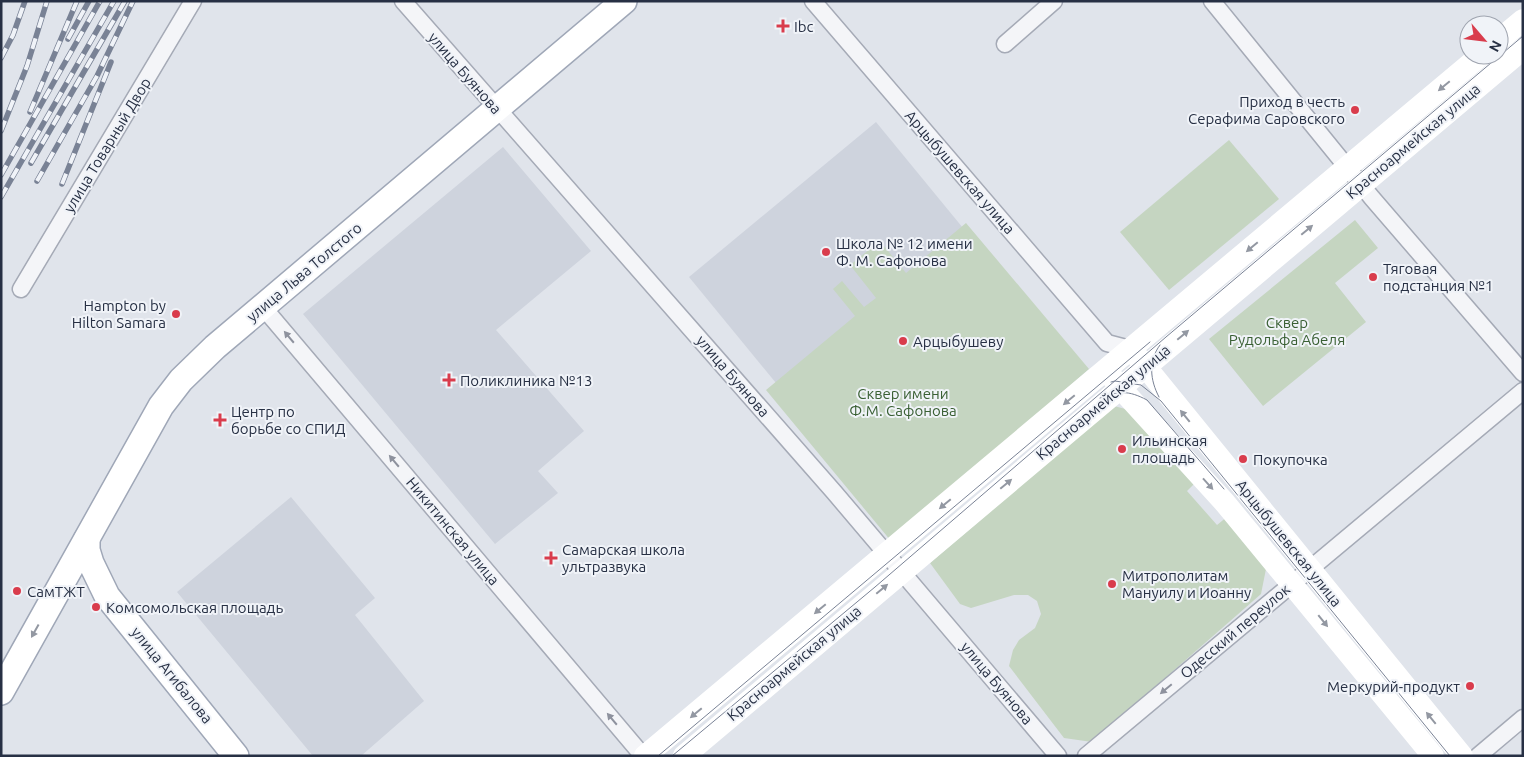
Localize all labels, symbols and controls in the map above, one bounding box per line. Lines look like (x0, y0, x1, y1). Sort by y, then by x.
north arrow (1459, 15, 1509, 65)
place label: Ibc (794, 18, 814, 35)
marker: Ibc (776, 19, 790, 33)
street label: улица Буянова (425, 29, 505, 117)
text: N (1486, 38, 1505, 54)
street label: улица Товарный Двор (60, 75, 154, 215)
street label: Красноармейская улица (1343, 80, 1483, 202)
one-way arrow (1437, 81, 1450, 92)
place label: Приход в честь Серафима Саровского (1188, 93, 1345, 127)
marker: Приход в честь Серафима Саровского (1349, 104, 1361, 116)
street label: Арцыбушевская улица (902, 107, 1018, 237)
street label: улица Льва Толстого (243, 219, 365, 325)
one-way arrow (1301, 225, 1314, 236)
place label: Школа № 12 имени Ф. М. Сафонова (836, 235, 973, 269)
one-way arrow (1246, 241, 1259, 252)
marker: Школа № 12 имени Ф. М. Сафонова (820, 246, 832, 258)
place label: Тяговая подстанция №1 (1383, 260, 1494, 294)
marker: Тяговая подстанция №1 (1367, 271, 1379, 283)
place label: Hampton by Hilton Samara (72, 297, 166, 331)
marker: Hampton by Hilton Samara (170, 308, 182, 320)
park label: Сквер Рудольфа Абеля (1229, 314, 1345, 348)
one-way arrow (1176, 330, 1189, 341)
one-way arrow (283, 331, 294, 344)
street label: улица Буянова (693, 332, 773, 420)
place label: Арцыбушеву (913, 333, 1003, 350)
marker: Арцыбушеву (897, 335, 909, 347)
street label: Красноармейская улица (1033, 341, 1173, 463)
place label: Поликлиника №13 (460, 372, 592, 389)
marker: Поликлиника №13 (442, 373, 456, 387)
park label: Cквер имени Ф.М. Сафонова (849, 385, 957, 419)
one-way arrow (1063, 394, 1076, 405)
place label: Центр по борьбе со СПИД (231, 403, 345, 437)
one-way arrow (1179, 409, 1190, 422)
marker: Центр по борьбе со СПИД (213, 413, 227, 427)
place label: Ильинская площадь (1132, 432, 1207, 466)
marker: Ильинская площадь (1116, 443, 1128, 455)
place label: Покупочка (1253, 451, 1328, 468)
marker: Покупочка (1237, 453, 1249, 465)
one-way arrow (388, 455, 399, 468)
street label: Никитинская улица (403, 474, 503, 588)
street label: Арцыбушевская улица (1233, 476, 1345, 610)
one-way arrow (1202, 477, 1214, 489)
one-way arrow (1000, 479, 1013, 490)
one-way arrow (938, 499, 951, 510)
place label: Самарская школа ультразвука (562, 541, 685, 575)
marker: Самарская школа ультразвука (544, 551, 558, 565)
place label: Митрополитам Мануилу и Иоанну (1122, 567, 1251, 601)
marker: Митрополитам Мануилу и Иоанну (1106, 578, 1118, 590)
street label: Одесский переулок (1177, 580, 1293, 682)
place label: СамТЖТ (27, 583, 85, 600)
one-way arrow (876, 584, 888, 595)
marker: СамТЖТ (11, 585, 23, 597)
place label: Комсомольская площадь (106, 599, 283, 616)
marker: Комсомольская площадь (90, 601, 102, 613)
street label: Красноармейская улица (724, 602, 864, 724)
one-way arrow (814, 603, 827, 614)
one-way arrow (1318, 615, 1329, 628)
street label: улица Агибалова (128, 623, 216, 727)
one-way arrow (31, 624, 39, 639)
street label: улица Буянова (958, 638, 1036, 728)
place label: Меркурий-продукт (1327, 678, 1460, 695)
marker: Меркурий-продукт (1464, 680, 1476, 692)
one-way arrow (1160, 683, 1173, 694)
one-way arrow (690, 708, 703, 719)
one-way arrow (606, 712, 617, 725)
one-way arrow (1426, 712, 1437, 725)

